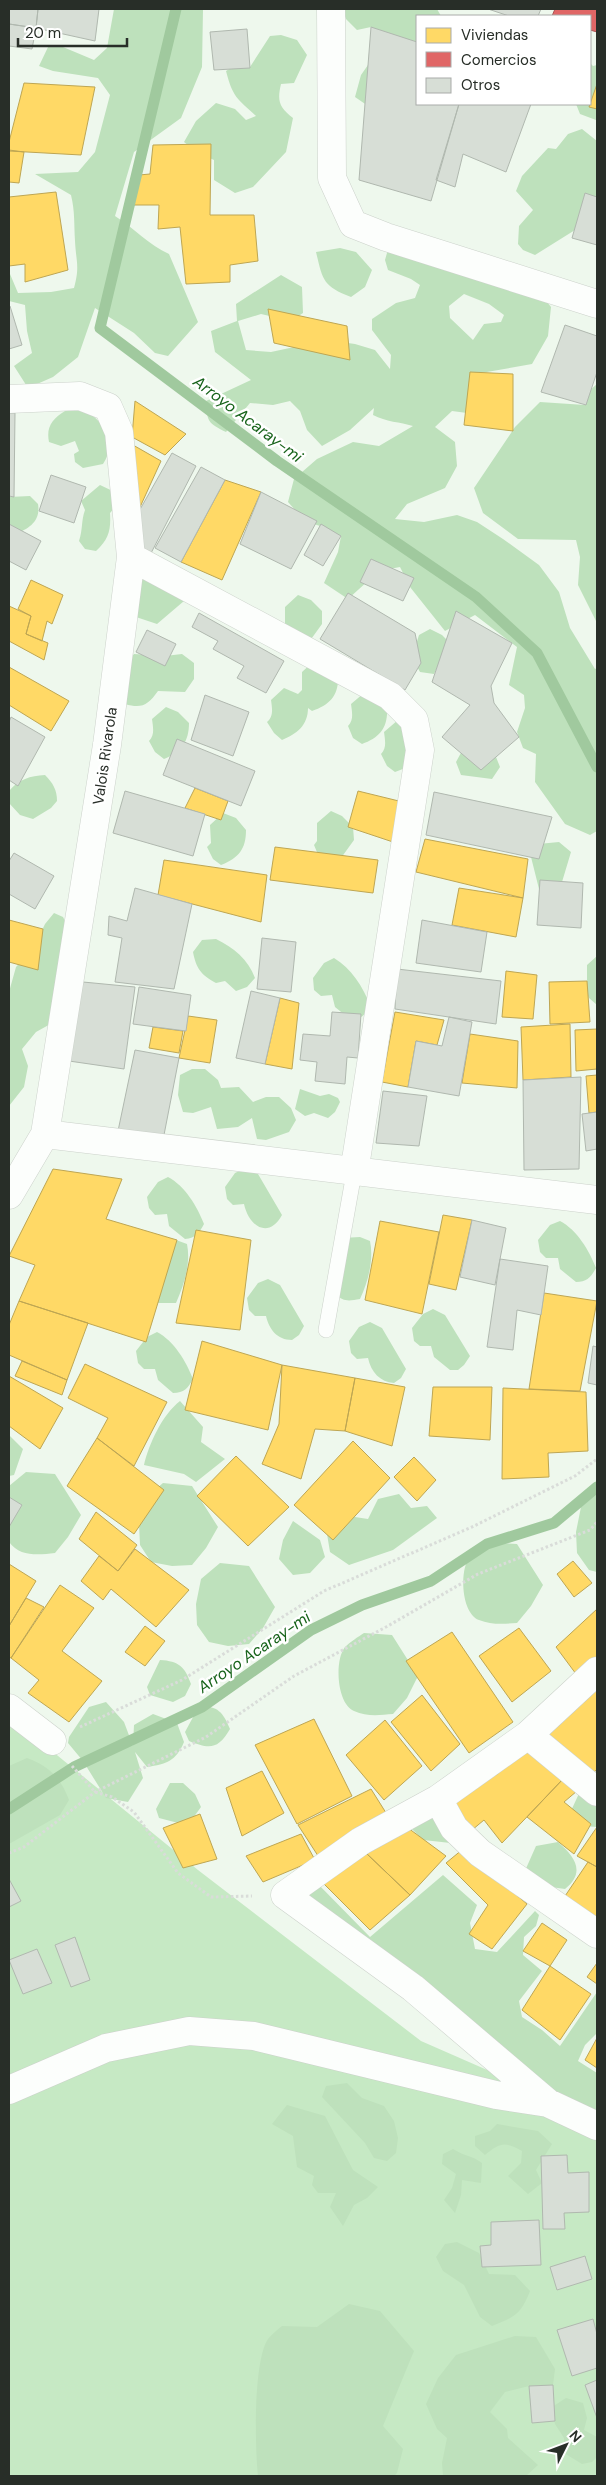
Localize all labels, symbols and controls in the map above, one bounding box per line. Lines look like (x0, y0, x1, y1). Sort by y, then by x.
scale bar (18, 15, 126, 47)
legend (416, 15, 591, 105)
text: 20 m (25, 23, 61, 43)
text: Viviendas (461, 25, 528, 45)
text: Comercios (461, 50, 536, 70)
text: Otros (461, 75, 500, 95)
water label: Arroyo Acaray-mi (188, 370, 308, 468)
street label: Valois Rivarola (88, 706, 122, 806)
water label: Arroyo Acaray-mi (193, 1606, 315, 1698)
north arrow (541, 2420, 591, 2470)
text: N (566, 2426, 586, 2446)

